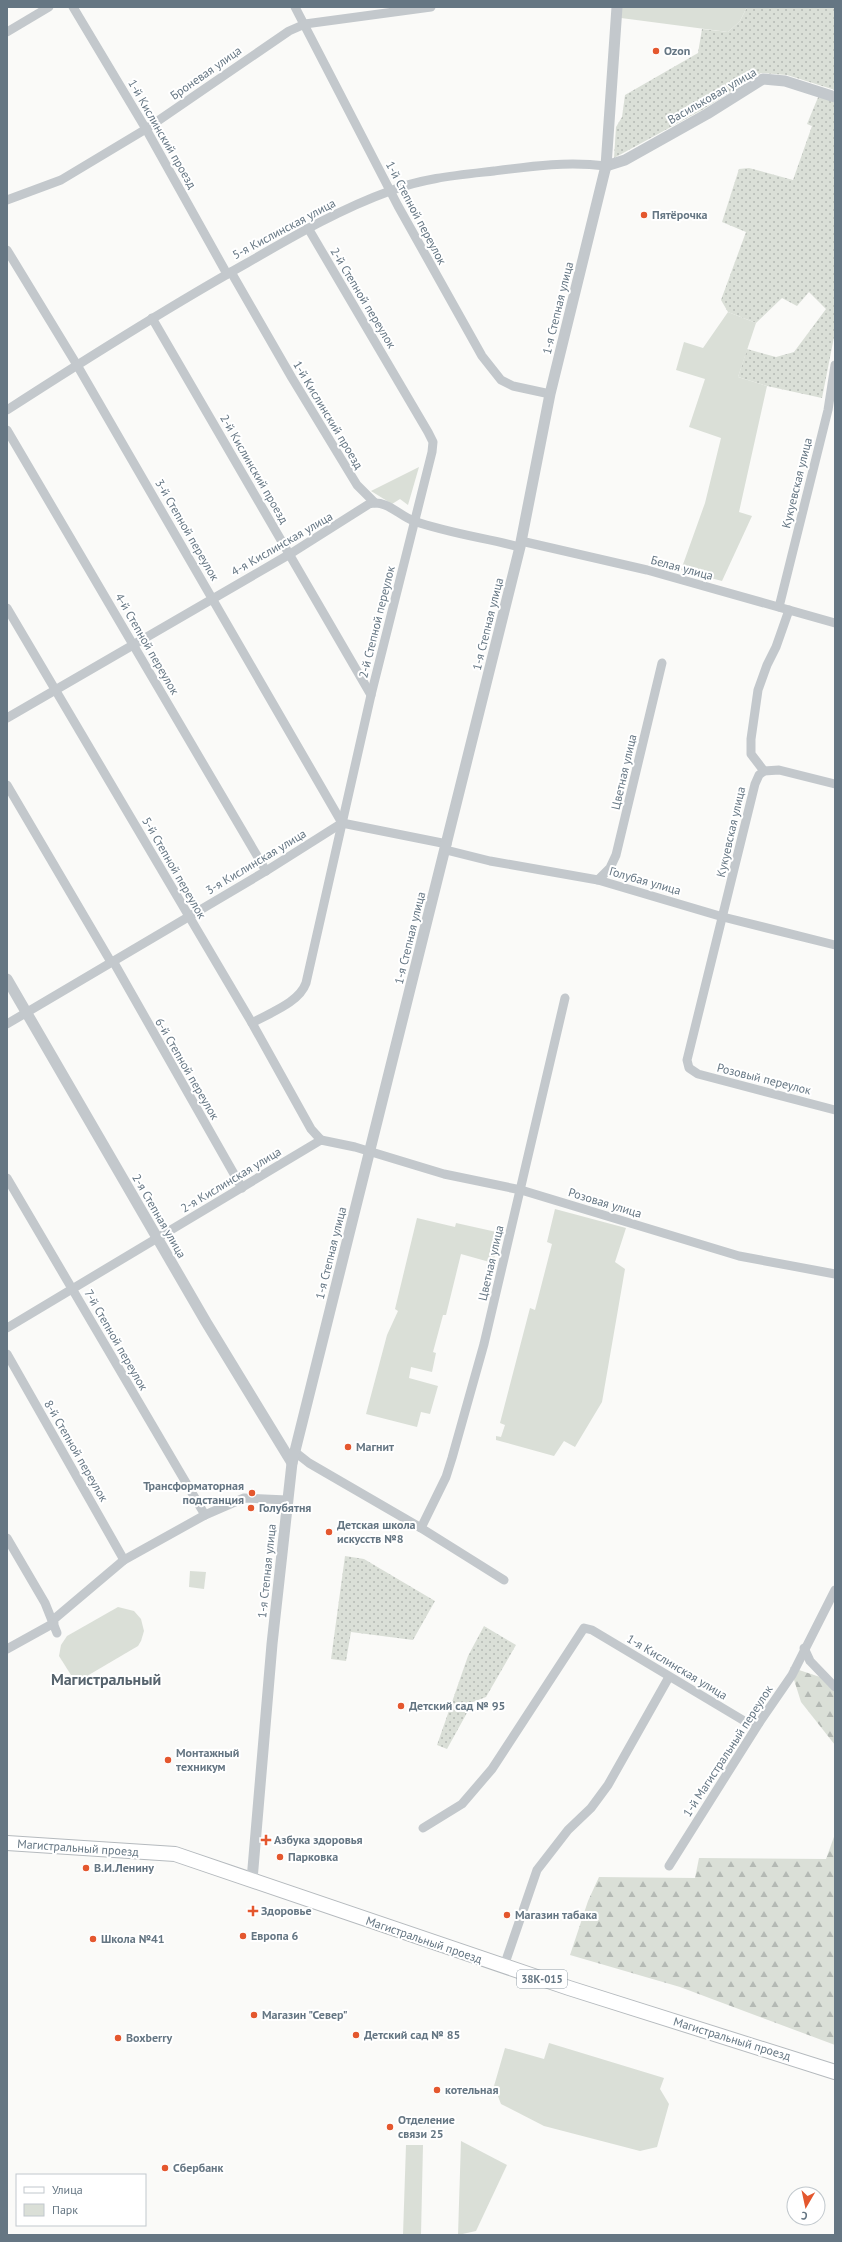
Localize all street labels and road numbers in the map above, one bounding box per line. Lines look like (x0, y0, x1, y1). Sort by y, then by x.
street label: Броневая улица (167, 42, 244, 103)
street label: Васильковая улица (665, 64, 759, 127)
street label: 1-й Кислинский проезд (125, 76, 200, 191)
street label: 1-й Степной переулок (383, 158, 450, 267)
street label: 5-я Кислинская улица (230, 195, 338, 262)
street label: 2-й Степной переулок (327, 245, 400, 351)
street label: 1-я Степная улица (539, 260, 576, 356)
street label: 1-й Кислинский проезд (290, 358, 367, 472)
street label: 2-й Кислинский проезд (217, 411, 292, 526)
street label: Кукуевская улица (778, 436, 815, 530)
street label: 3-й Степной переулок (152, 476, 223, 584)
street label: 4-я Кислинская улица (228, 508, 335, 579)
street label: Белая улица (649, 552, 715, 583)
street label: 2-й Степной переулок (355, 564, 398, 680)
street label: 1-я Степная улица (469, 576, 506, 672)
street label: 4-й Степной переулок (112, 590, 183, 698)
street label: Цветная улица (608, 733, 639, 811)
street label: Кукуевская улица (713, 785, 748, 879)
street label: 5-й Степной переулок (139, 814, 210, 922)
street label: 3-я Кислинская улица (203, 826, 309, 898)
street label: Голубая улица (608, 863, 683, 898)
street label: 1-я Степная улица (391, 890, 428, 986)
street label: 6-й Степной переулок (152, 1015, 223, 1123)
street label: Розовый переулок (715, 1060, 813, 1098)
street label: 2-я Кислинская улица (178, 1144, 284, 1216)
street label: 2-я Степная улица (129, 1171, 190, 1261)
street label: Розовая улица (567, 1184, 644, 1221)
street label: 1-я Степная улица (312, 1205, 349, 1301)
street label: Цветная улица (475, 1224, 506, 1302)
street label: 7-й Степной переулок (81, 1287, 152, 1393)
street label: 8-й Степной переулок (41, 1397, 112, 1505)
street label: 1-я Степная улица (254, 1523, 279, 1619)
street label: 1-я Кислинская улица (624, 1631, 730, 1703)
street label: 1-й Магистральный переулок (679, 1682, 776, 1819)
street label: Магистральный проезд (17, 1836, 140, 1859)
street label: Магистральный проезд (364, 1913, 485, 1967)
road number: 38К-015 (517, 1970, 567, 1988)
street label: Магистральный проезд (672, 2014, 793, 2064)

